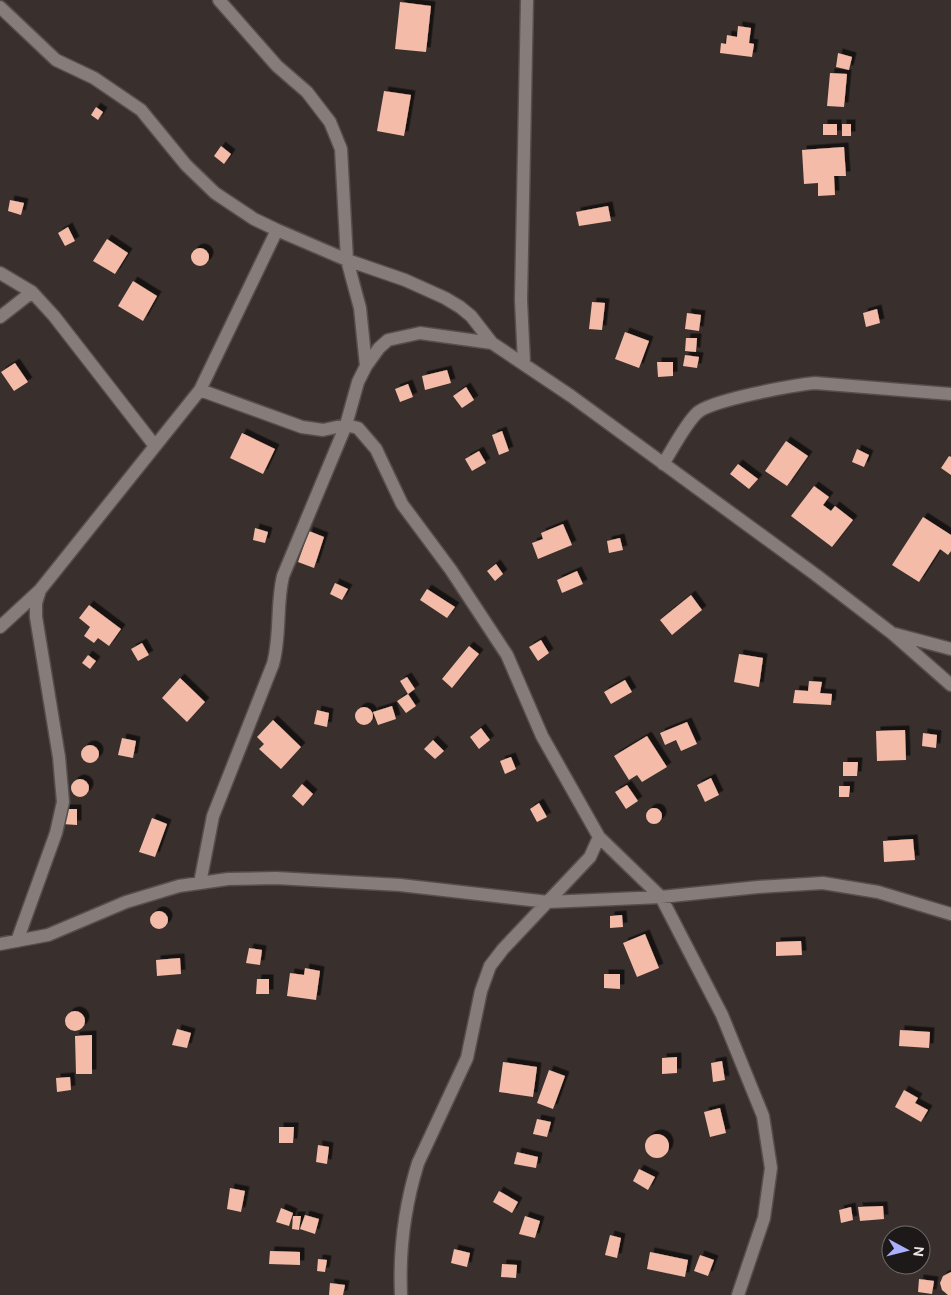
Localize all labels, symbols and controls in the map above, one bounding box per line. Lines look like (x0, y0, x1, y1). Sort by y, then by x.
north arrow (881, 1225, 931, 1275)
text: N (910, 1245, 927, 1258)

